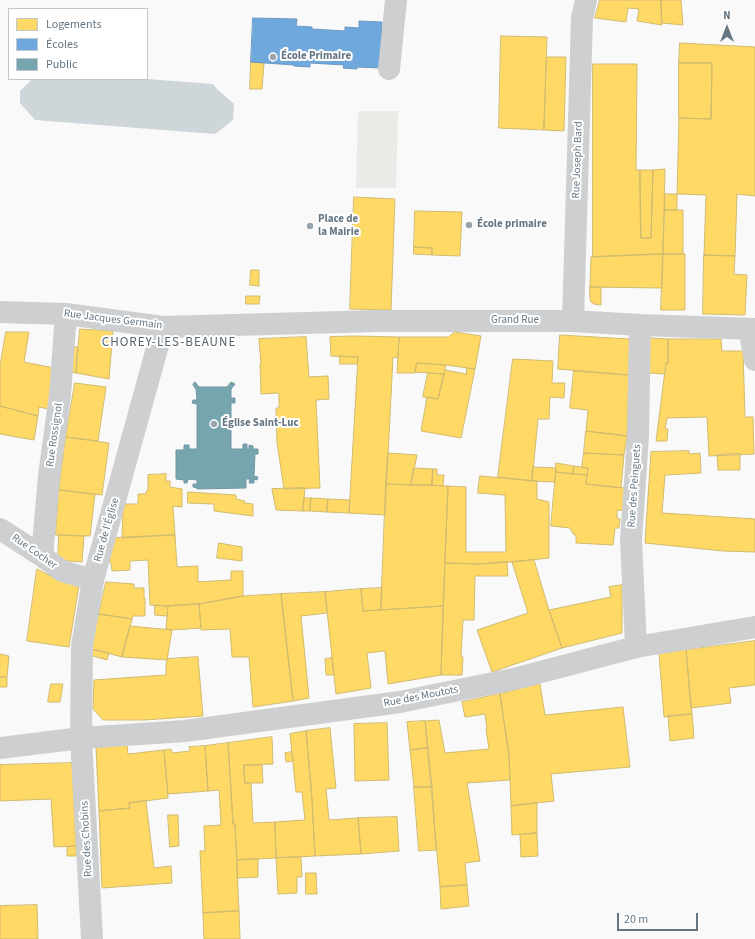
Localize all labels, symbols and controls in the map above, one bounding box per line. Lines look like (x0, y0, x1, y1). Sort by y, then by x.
legend (8, 8, 148, 80)
north arrow (707, 8, 747, 48)
text: N (723, 8, 731, 23)
text: Logements (46, 16, 101, 33)
text: Écoles (46, 36, 78, 53)
place label: École Primaire (281, 50, 351, 64)
marker: École Primaire (268, 52, 278, 62)
text: Public (46, 56, 77, 73)
street label: Rue Joseph Bard (570, 121, 586, 199)
place label: Place de la Mairie (318, 213, 359, 239)
place label: École primaire (477, 218, 547, 232)
marker: École primaire (464, 220, 474, 230)
marker: Place de la Mairie (305, 221, 315, 231)
street label: Rue Jacques Germain (63, 307, 163, 333)
street label: Grand Rue (491, 314, 539, 328)
district label: CHOREY-LES-BEAUNE (102, 335, 236, 351)
street label: Rue Rossignol (44, 402, 66, 468)
place label: Église Saint-Luc (222, 417, 299, 431)
marker: Église Saint-Luc (209, 419, 219, 429)
street label: Rue des Peinguets (626, 444, 644, 528)
street label: Rue de l'Église (92, 496, 122, 564)
street label: Rue Cocher (9, 532, 59, 572)
street label: Rue des Moutots (383, 683, 459, 711)
street label: Rue des Chobins (78, 801, 96, 877)
scale bar (619, 905, 700, 931)
text: 20 m (624, 911, 648, 928)

